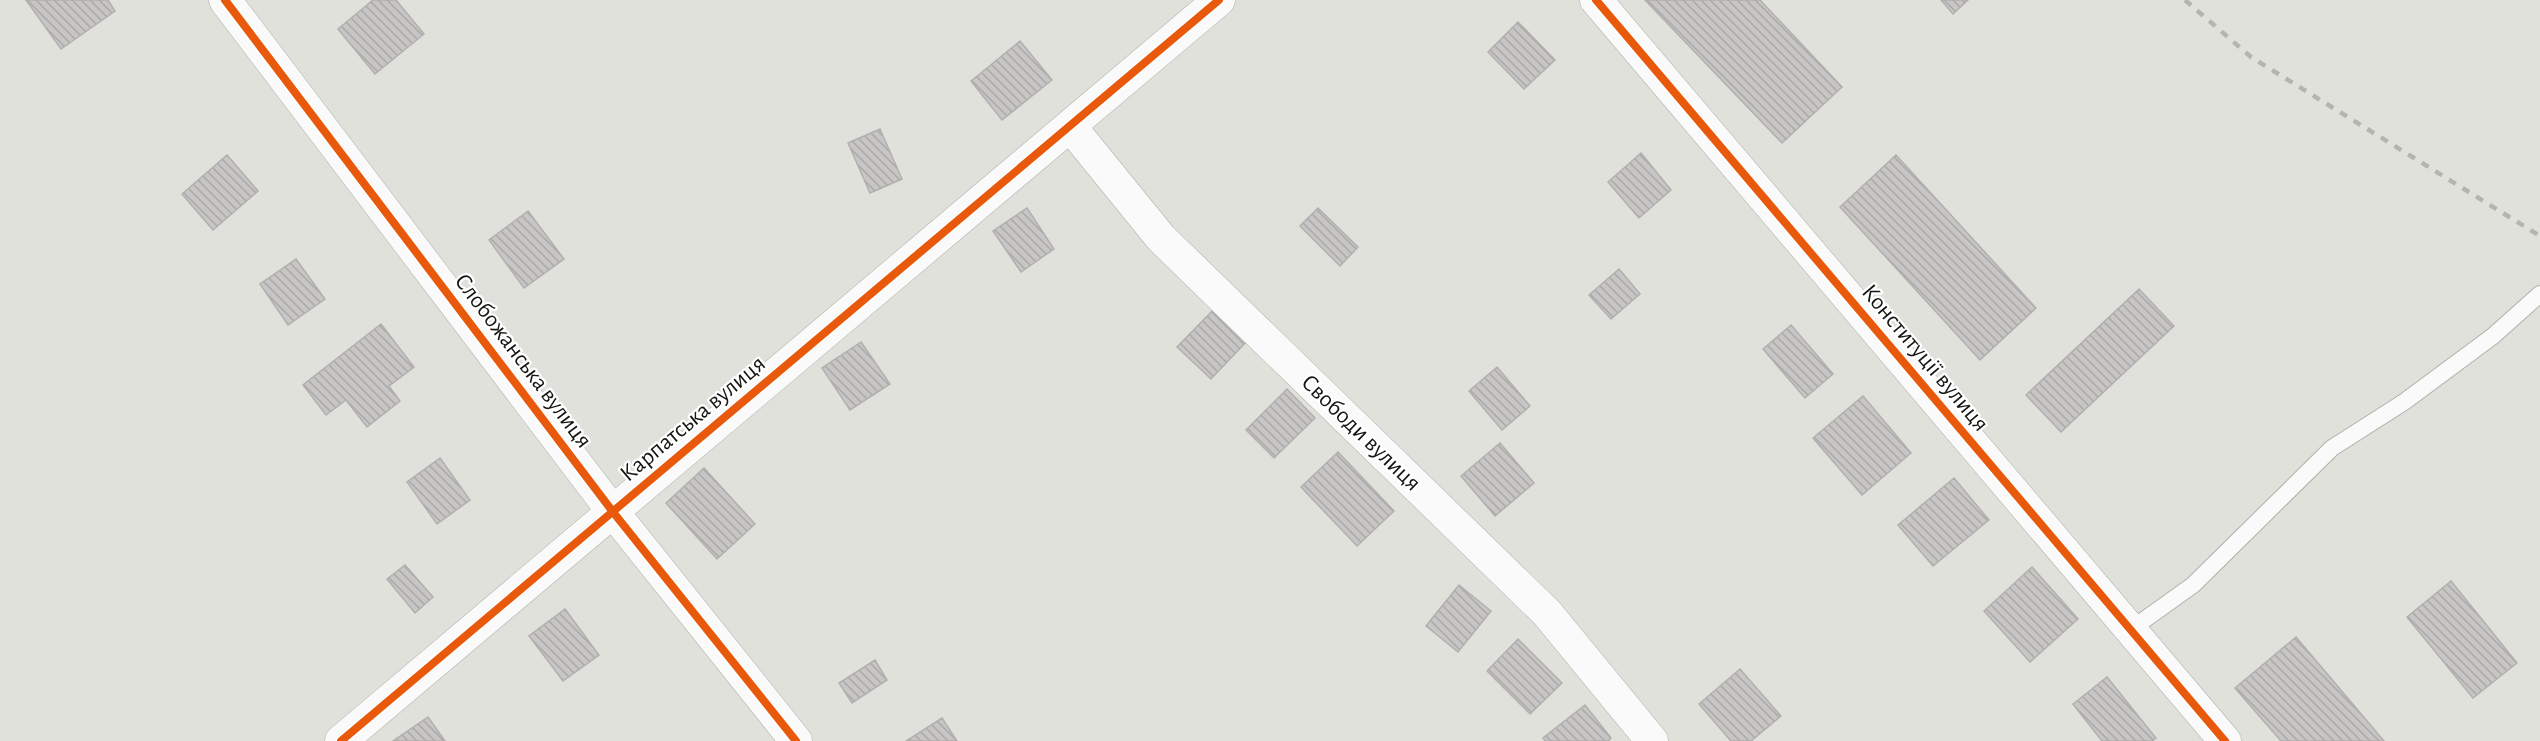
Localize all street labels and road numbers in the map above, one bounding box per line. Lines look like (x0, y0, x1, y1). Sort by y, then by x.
street label: Слобожанська вулиця (450, 269, 596, 453)
street label: Конституції вулиця (1857, 280, 1993, 436)
street label: Карпатська вулиця (616, 352, 770, 486)
street label: Свободи вулиця (1297, 370, 1425, 496)

